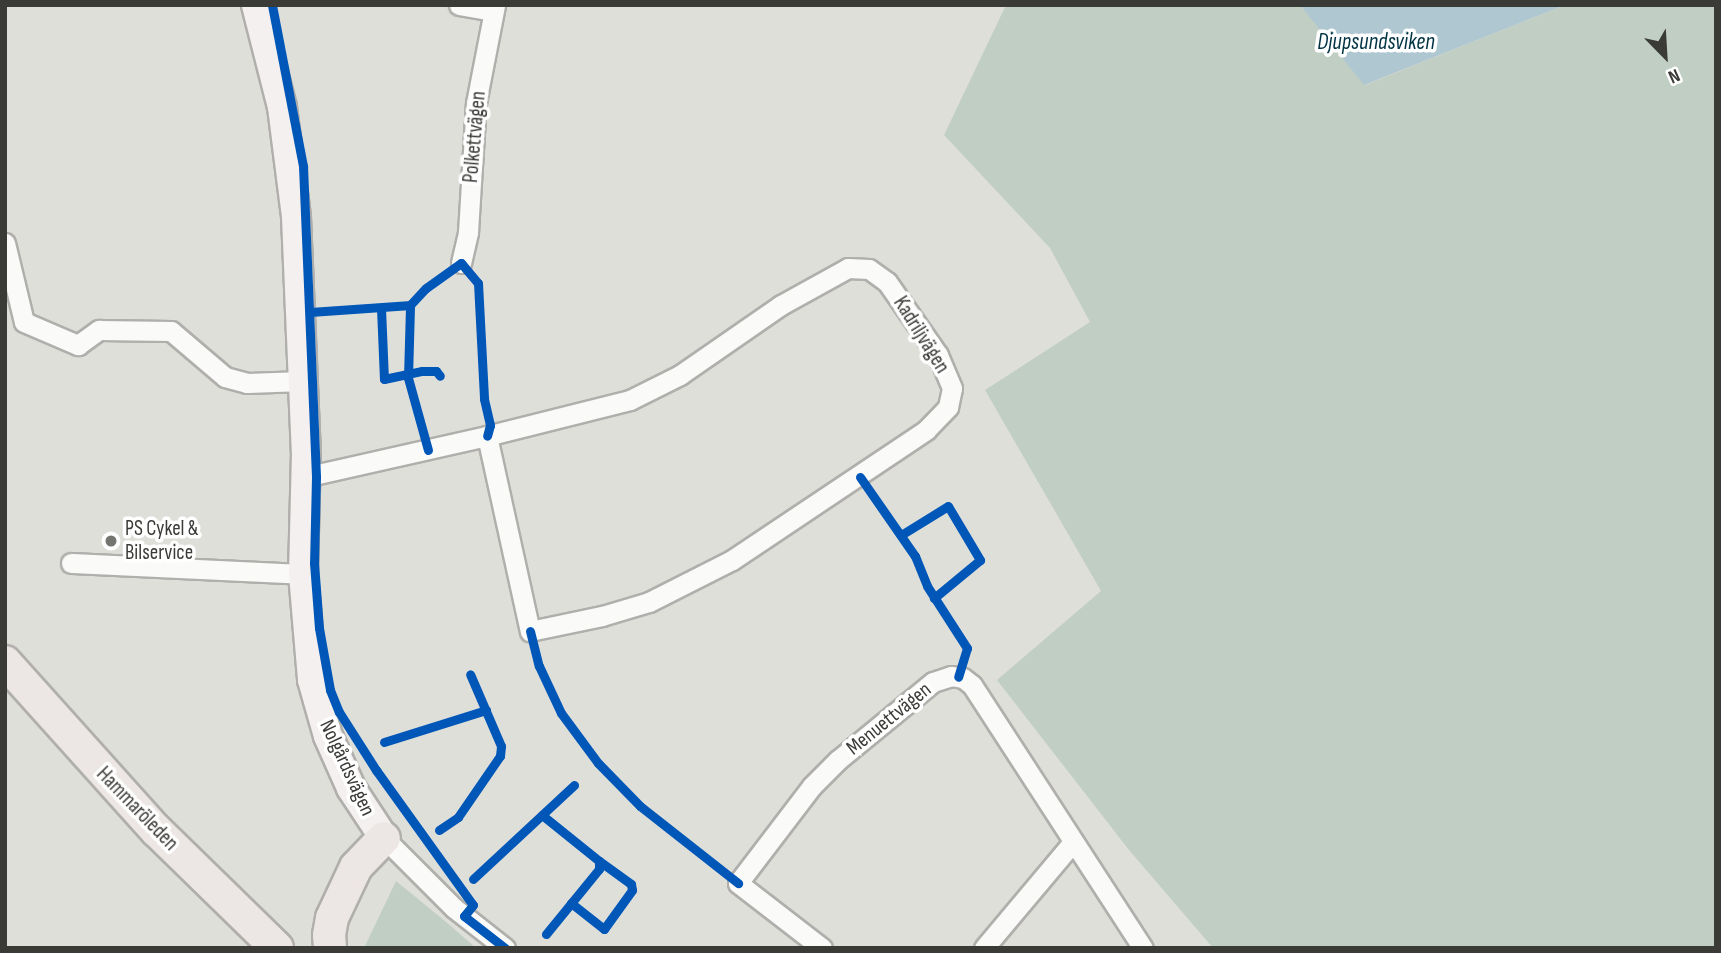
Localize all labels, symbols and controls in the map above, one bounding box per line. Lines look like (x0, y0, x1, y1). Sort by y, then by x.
north arrow (1630, 21, 1700, 91)
water label: Djupsundsviken (1317, 28, 1435, 56)
text: N (1664, 63, 1683, 88)
street label: Polkettvägen (458, 90, 492, 184)
street label: Kadriljvägen (888, 292, 954, 378)
place label: PS Cykel & Bilservice (125, 516, 198, 566)
marker: PS Cykel & Bilservice (103, 533, 119, 549)
street label: Menuettvägen (842, 677, 936, 761)
street label: Nolgårdsvägen (314, 716, 380, 820)
street label: Hammaröleden (91, 762, 183, 856)

